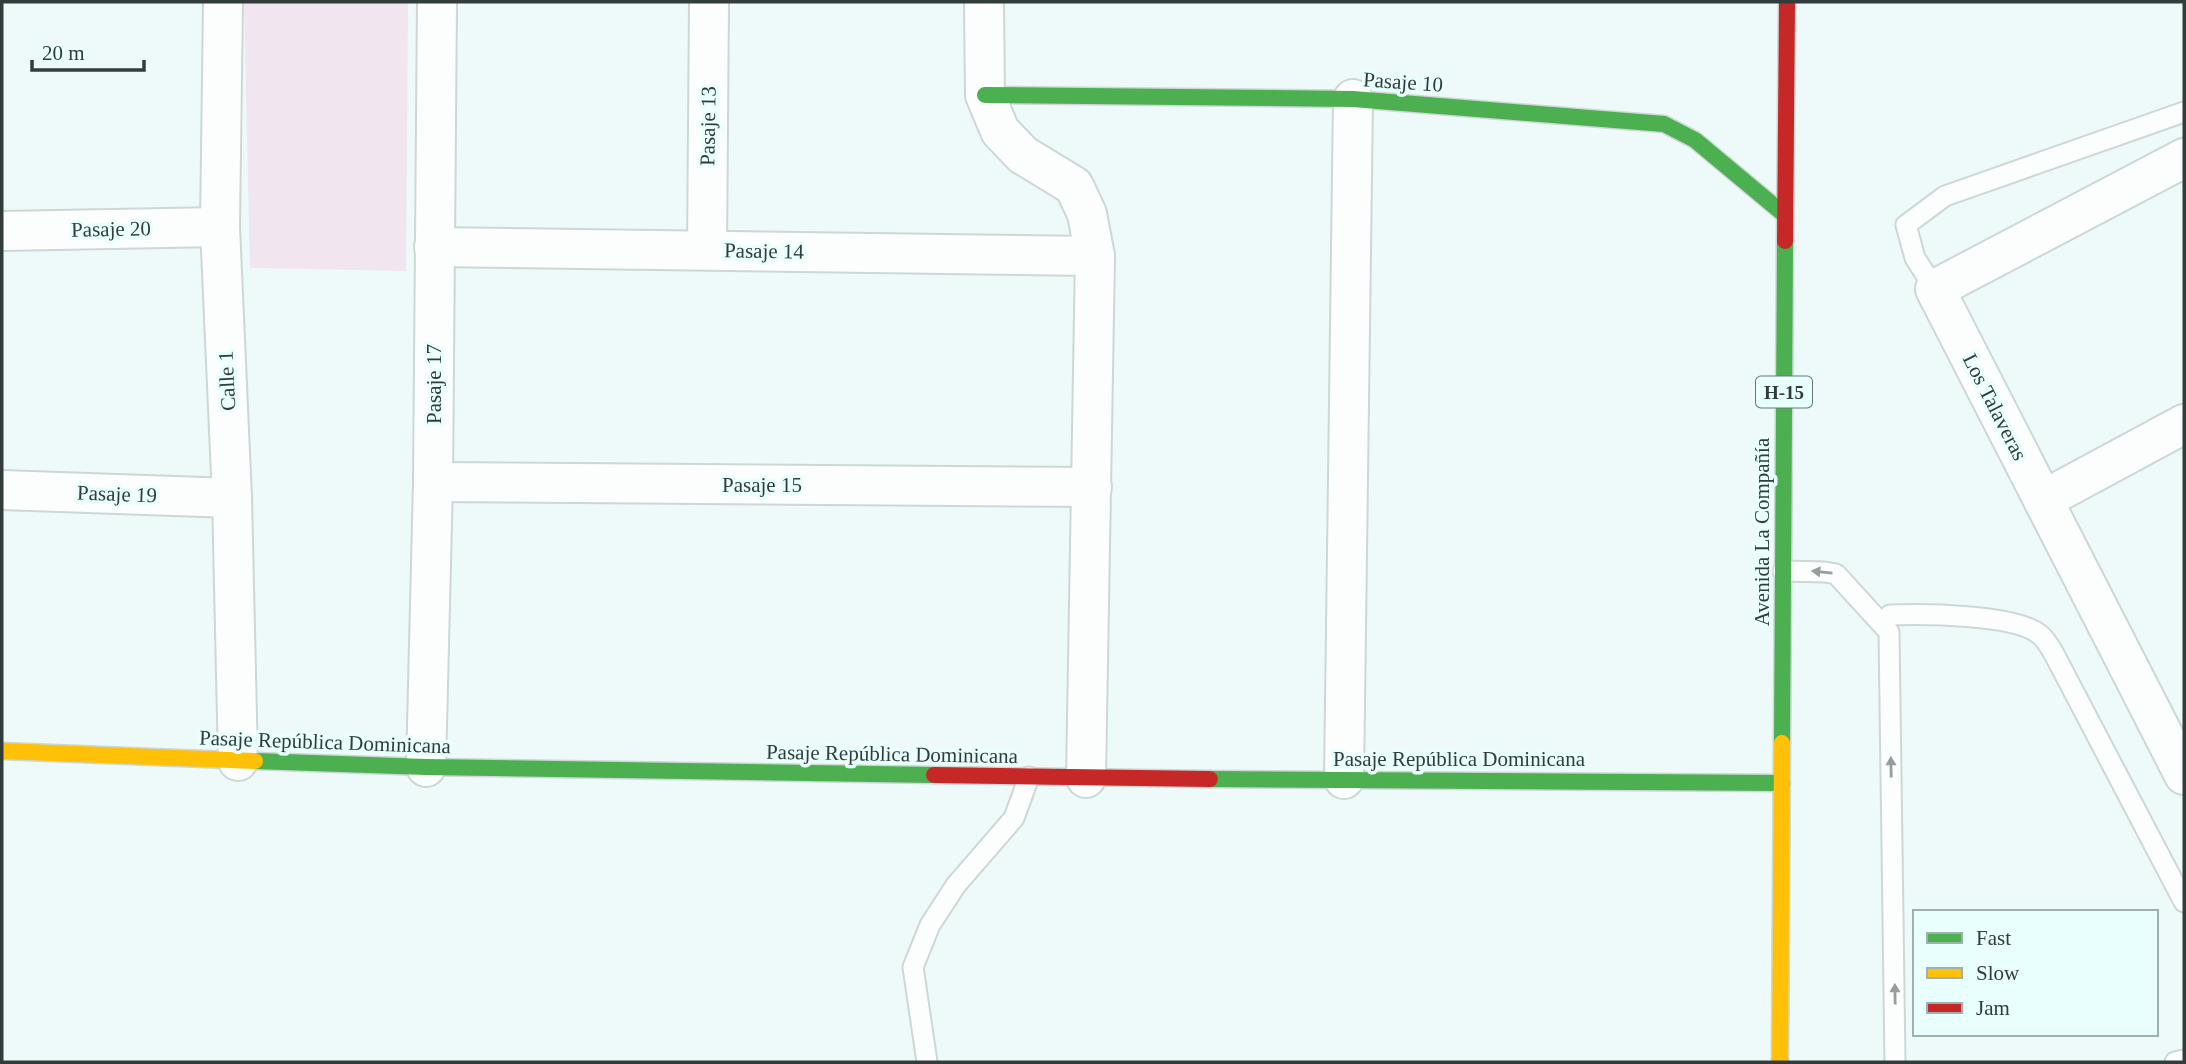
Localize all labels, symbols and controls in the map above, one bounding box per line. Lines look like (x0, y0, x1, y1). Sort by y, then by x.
scale bar (32, 28, 144, 72)
text: 20 m (42, 41, 85, 65)
street label: Pasaje 10 (1362, 67, 1444, 97)
street label: Pasaje 13 (695, 86, 721, 166)
street label: Pasaje 20 (71, 216, 151, 242)
street label: Pasaje 14 (724, 238, 805, 264)
street label: Pasaje 17 (422, 344, 446, 424)
street label: Calle 1 (213, 350, 241, 412)
street label: Los Talaveras (1958, 350, 2032, 464)
road number: H-15 (1756, 376, 1812, 408)
street label: Avenida La Compañía (1750, 437, 1774, 626)
street label: Pasaje 15 (722, 473, 802, 497)
street label: Pasaje 19 (77, 481, 157, 507)
one-way arrow (1811, 567, 1833, 578)
street label: Pasaje República Dominicana (199, 726, 452, 758)
street label: Pasaje República Dominicana (766, 740, 1019, 768)
street label: Pasaje República Dominicana (1333, 747, 1586, 771)
one-way arrow (1885, 755, 1897, 777)
legend (1913, 910, 2158, 1036)
text: Fast (1976, 926, 2011, 950)
text: Slow (1976, 961, 2020, 985)
one-way arrow (1889, 983, 1900, 1005)
text: Jam (1976, 996, 2010, 1020)

